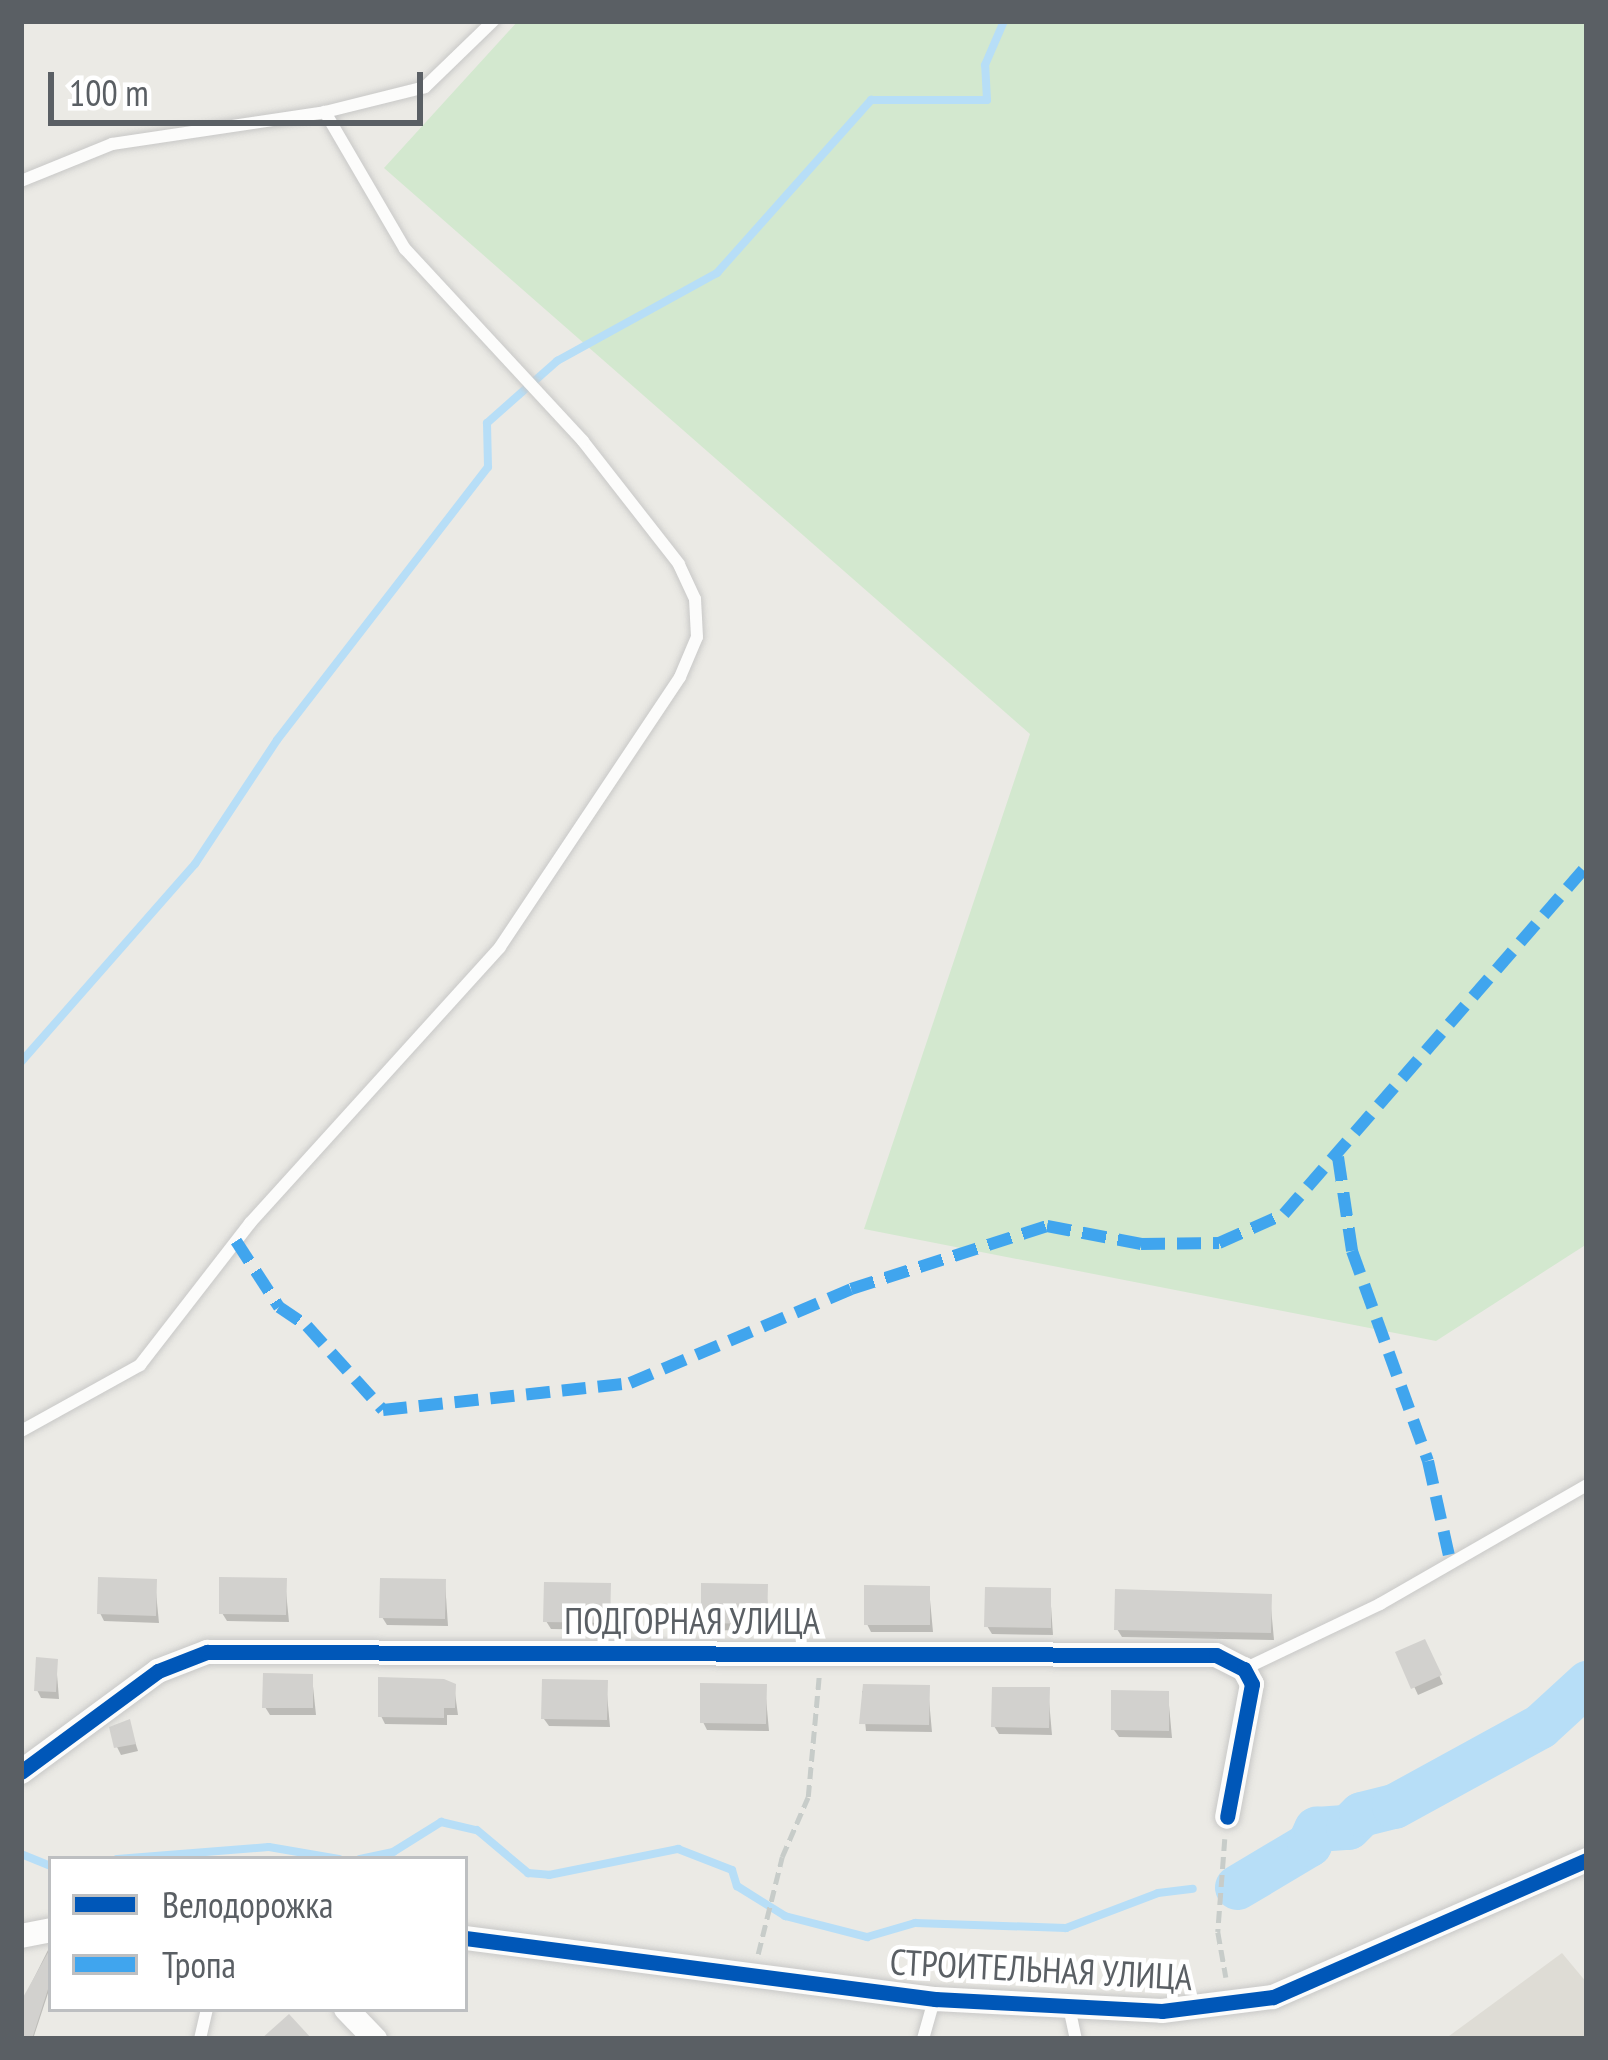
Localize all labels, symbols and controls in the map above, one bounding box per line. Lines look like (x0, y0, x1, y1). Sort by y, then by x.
scale bar (54, 48, 429, 122)
text: 100 m (69, 69, 149, 116)
street label: ПОДГОРНАЯ УЛИЦА (564, 1599, 820, 1643)
legend (48, 1856, 468, 2012)
text: Велодорожка (162, 1881, 334, 1928)
street label: СТРОИТЕЛЬНАЯ УЛИЦА (888, 1939, 1194, 1999)
text: Тропа (162, 1941, 236, 1988)

